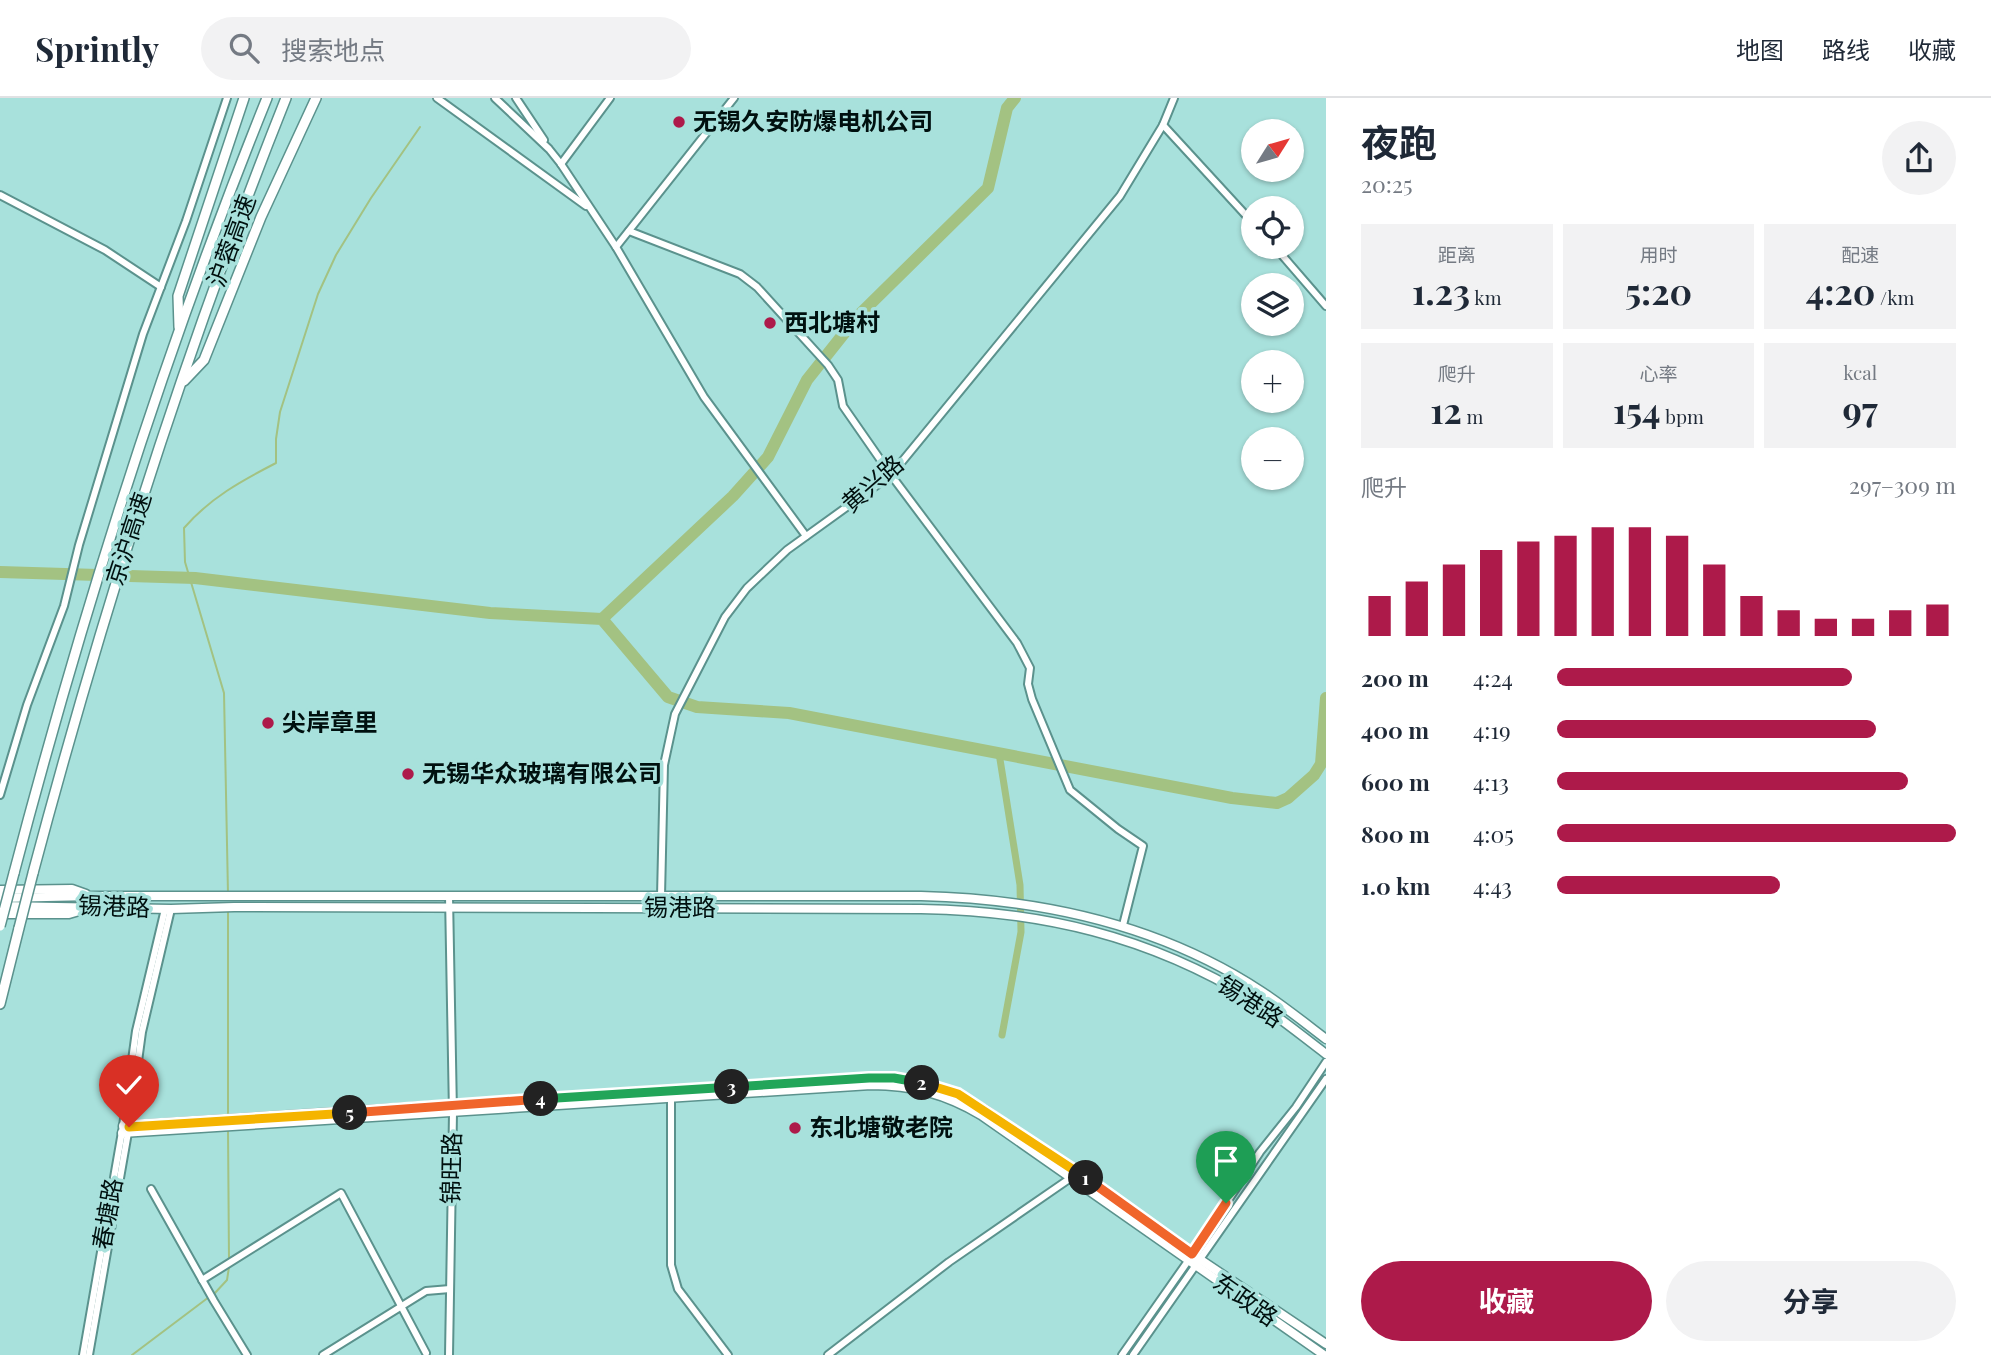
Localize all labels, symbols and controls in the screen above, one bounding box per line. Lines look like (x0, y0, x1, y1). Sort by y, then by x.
search box (201, 17, 691, 80)
text: Sprintly (35, 26, 159, 70)
icon: search (225, 29, 263, 67)
text: 搜索地点 (281, 32, 385, 67)
text: 地图 (1736, 33, 1784, 65)
text: 路线 (1822, 33, 1870, 65)
text: 收藏 (1908, 33, 1956, 65)
place label: 无锡久安防爆电机公司 (693, 104, 933, 136)
marker: 无锡久安防爆电机公司 (671, 114, 687, 130)
text: 夜跑 (1361, 116, 1437, 167)
north arrow (1241, 119, 1304, 182)
map controls (1241, 119, 1304, 490)
button: share (1882, 121, 1956, 195)
text: 20:25 (1361, 168, 1413, 199)
street label: 沪蓉高速 (199, 190, 262, 291)
button: locate (1241, 196, 1304, 259)
text: 距离 (1438, 241, 1476, 267)
text: 用时 (1639, 241, 1678, 267)
text: 配速 (1841, 241, 1879, 267)
text: 1.23 (1412, 267, 1470, 314)
text: 5:20 (1625, 267, 1692, 314)
text: 4:20 (1806, 267, 1875, 314)
button: layers (1241, 273, 1304, 336)
text: km (1470, 284, 1502, 310)
text: /km (1875, 284, 1914, 310)
place label: 西北塘村 (784, 305, 880, 337)
marker: 西北塘村 (762, 315, 778, 331)
button: + (1241, 350, 1304, 413)
text: kcal (1843, 359, 1877, 385)
text: 爬升 (1438, 360, 1476, 386)
text: 心率 (1639, 360, 1678, 386)
text: 97 (1843, 385, 1878, 432)
text: 12 (1430, 386, 1462, 433)
text: 154 (1613, 386, 1661, 433)
text: m (1462, 403, 1483, 429)
text: bpm (1661, 403, 1704, 429)
button: − (1241, 427, 1304, 490)
street label: 黄兴路 (834, 447, 909, 518)
text: 297–309 m (1849, 469, 1956, 500)
text: 爬升 (1361, 471, 1407, 502)
street label: 京沪高速 (97, 488, 157, 589)
text: 200 m (1361, 662, 1429, 693)
text: 4:24 (1473, 662, 1513, 693)
place label: 尖岸章里 (282, 705, 378, 737)
text: 400 m (1361, 714, 1429, 745)
text: 4:19 (1473, 714, 1511, 745)
marker: 尖岸章里 (260, 715, 276, 731)
place label: 无锡华众玻璃有限公司 (422, 756, 662, 788)
marker: 无锡华众玻璃有限公司 (400, 766, 416, 782)
text: 600 m (1361, 766, 1430, 797)
text: 4:13 (1473, 766, 1509, 797)
text: 800 m (1361, 818, 1430, 849)
text: 4:05 (1473, 818, 1514, 849)
text: 1.0 km (1361, 870, 1430, 901)
text: 4:43 (1473, 870, 1512, 901)
street label: 锡港路 (78, 888, 151, 922)
street label: 锡港路 (644, 890, 716, 922)
street label: 锡港路 (1212, 967, 1290, 1033)
pin (99, 1055, 159, 1127)
icon: check (110, 1066, 148, 1104)
pin: 2 (904, 1066, 940, 1100)
text: 2 (917, 1069, 926, 1095)
pin: 3 (714, 1070, 750, 1104)
text: 3 (727, 1073, 736, 1099)
pin: 4 (524, 1082, 558, 1116)
text: 4 (535, 1085, 546, 1111)
pin: 5 (332, 1096, 368, 1130)
text: 5 (345, 1099, 354, 1125)
place label: 东北塘敬老院 (809, 1110, 953, 1142)
marker: 东北塘敬老院 (787, 1120, 803, 1136)
pin (1196, 1131, 1256, 1203)
street label: 锦旺路 (433, 1132, 467, 1204)
icon: arrive (1207, 1142, 1245, 1180)
pin: 1 (1068, 1160, 1104, 1196)
text: 1 (1082, 1164, 1089, 1190)
street label: 春塘路 (84, 1175, 128, 1252)
button: 收藏 (1361, 1261, 1652, 1341)
button: 分享 (1666, 1261, 1956, 1341)
street label: 东政路 (1207, 1265, 1285, 1332)

